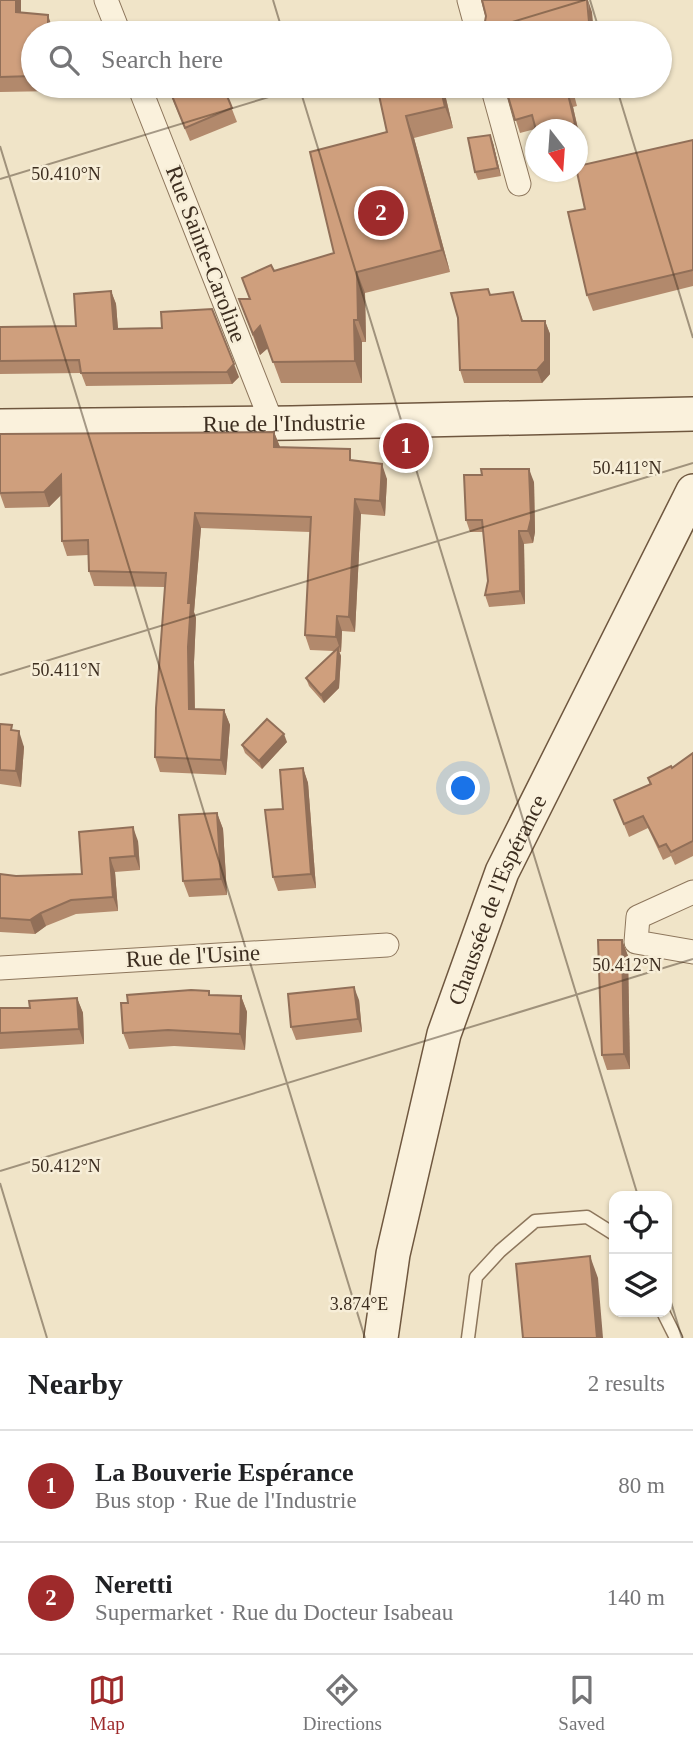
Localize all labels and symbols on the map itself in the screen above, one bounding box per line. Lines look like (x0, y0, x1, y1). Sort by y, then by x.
north arrow (525, 119, 588, 182)
street label: Rue Sainte-Caroline (161, 162, 251, 346)
text: 50.410°N (31, 164, 101, 184)
pin: 2 (358, 187, 404, 239)
street label: Rue de l'Industrie (203, 409, 366, 436)
pin: 1 (383, 420, 429, 472)
text: 50.411°N (592, 458, 662, 478)
text: 50.411°N (31, 660, 101, 680)
your location (446, 771, 480, 805)
street label: Chaussée de l'Espérance (443, 791, 551, 1008)
street label: Rue de l'Usine (125, 940, 261, 972)
text: 50.412°N (592, 955, 662, 975)
text: 50.412°N (31, 1156, 101, 1176)
text: 3.874°E (330, 1294, 388, 1314)

